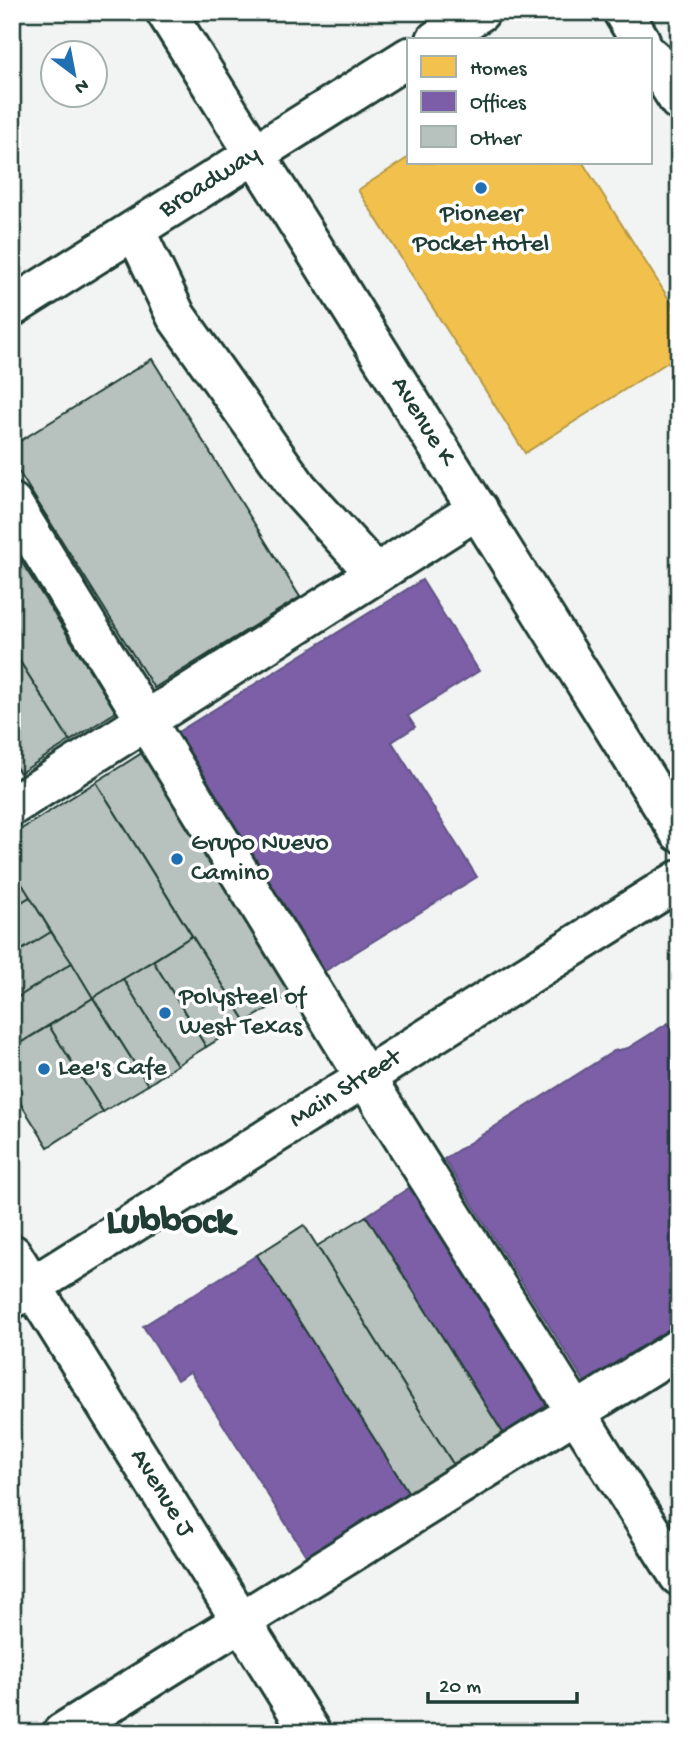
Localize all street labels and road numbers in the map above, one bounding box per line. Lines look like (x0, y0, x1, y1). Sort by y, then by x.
street label: Broadway (153, 139, 266, 226)
street label: Avenue K (383, 371, 463, 474)
street label: Main Street (284, 1042, 409, 1136)
street label: Avenue J (122, 1443, 201, 1544)

